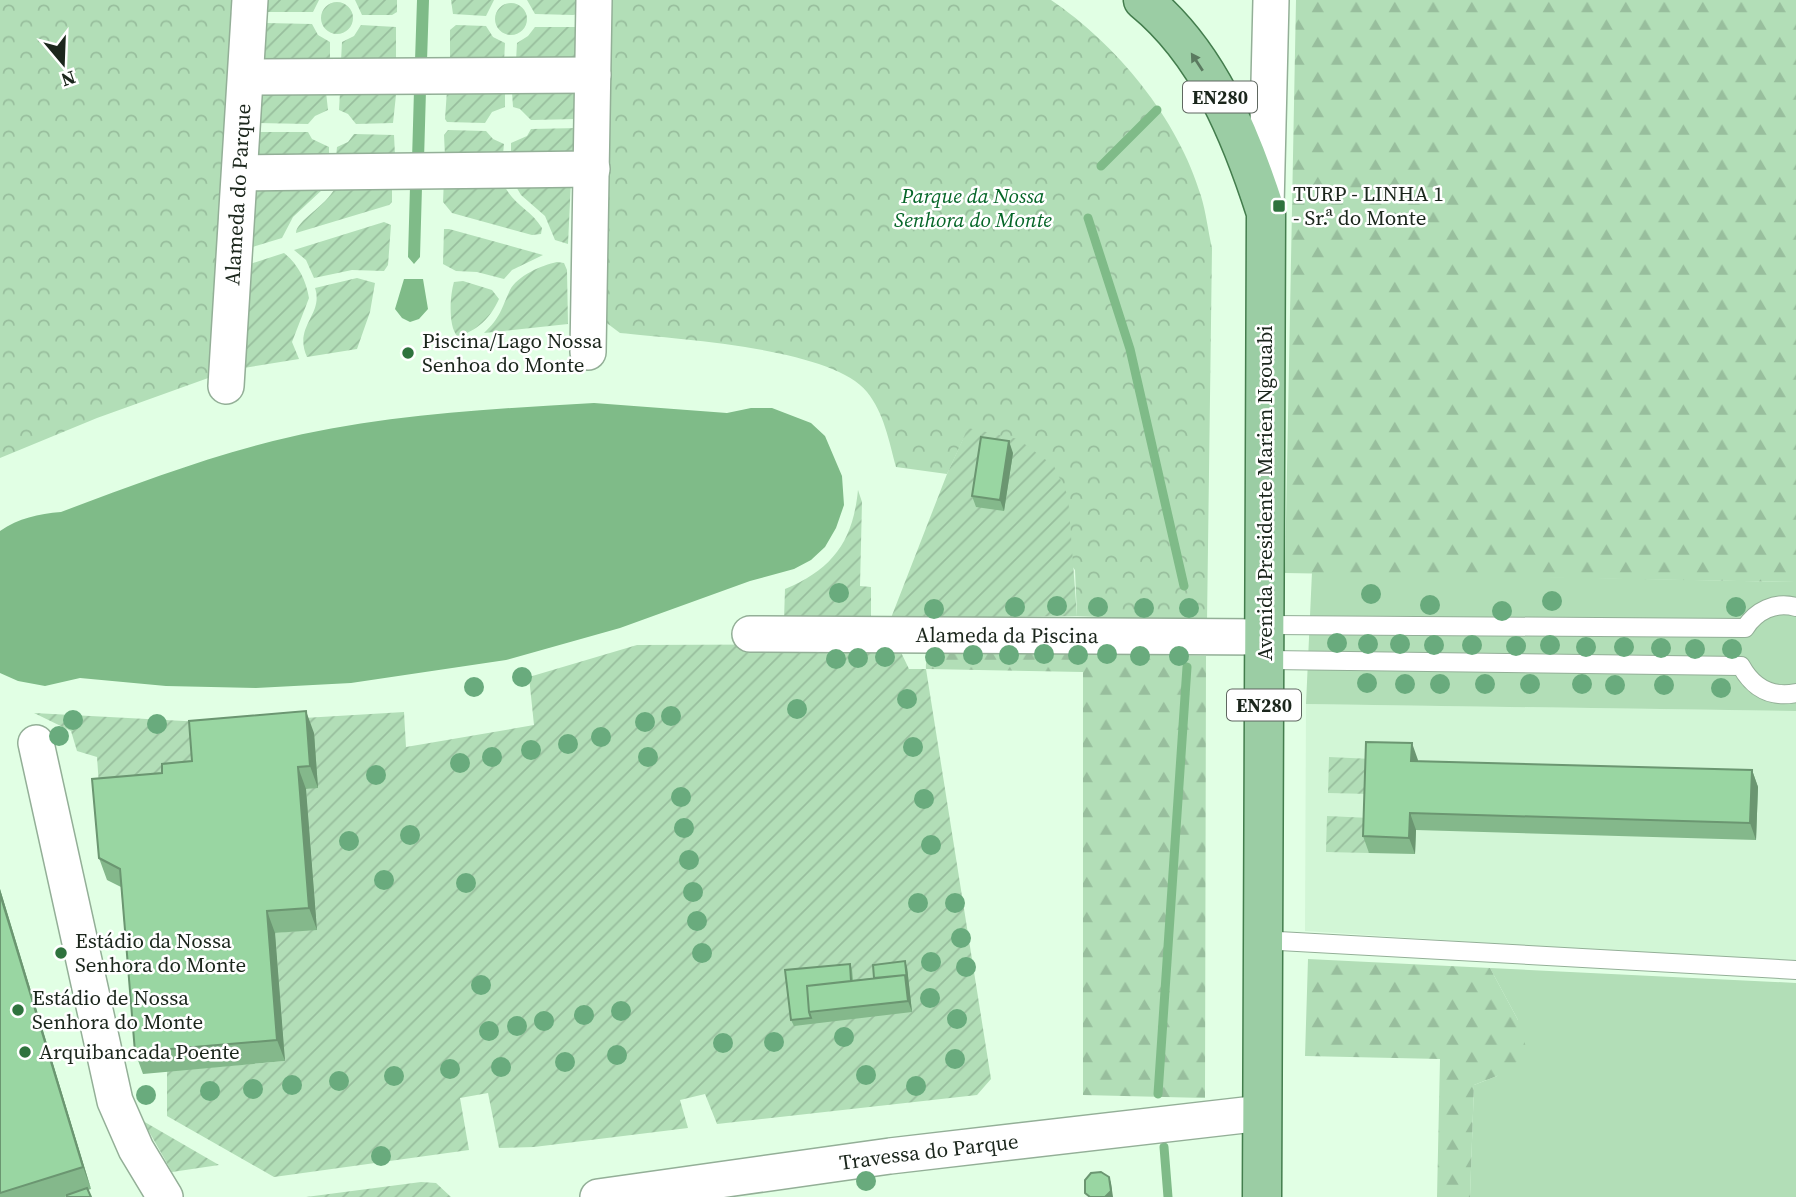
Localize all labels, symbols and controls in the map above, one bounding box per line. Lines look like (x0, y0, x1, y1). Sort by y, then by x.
north arrow (28, 28, 98, 98)
one-way arrow (1191, 53, 1204, 72)
text: N (58, 65, 79, 94)
road number: EN280 (1183, 82, 1257, 113)
street label: Alameda do Parque (217, 103, 258, 286)
place label: TURP - LINHA 1 - Sr.ª do Monte (1293, 179, 1444, 232)
park label: Parque da Nossa Senhora do Monte (894, 181, 1052, 234)
marker: TURP - LINHA 1 - Sr.ª do Monte (1271, 198, 1287, 214)
street label: Avenida Presidente Marien Ngouabi (1250, 325, 1279, 661)
place label: Piscina/Lago Nossa Senhoa do Monte (422, 326, 603, 379)
marker: Piscina/Lago Nossa Senhoa do Monte (400, 345, 416, 361)
street label: Alameda da Piscina (916, 620, 1099, 650)
road number: EN280 (1227, 690, 1301, 720)
place label: Estádio da Nossa Senhora do Monte (75, 926, 246, 979)
marker: Estádio da Nossa Senhora do Monte (53, 945, 69, 961)
place label: Estádio de Nossa Senhora do Monte (32, 983, 203, 1036)
marker: Estádio de Nossa Senhora do Monte (10, 1002, 26, 1018)
place label: Arquibancada Poente (39, 1037, 240, 1066)
marker: Arquibancada Poente (17, 1044, 33, 1060)
street label: Travessa do Parque (837, 1126, 1020, 1177)

